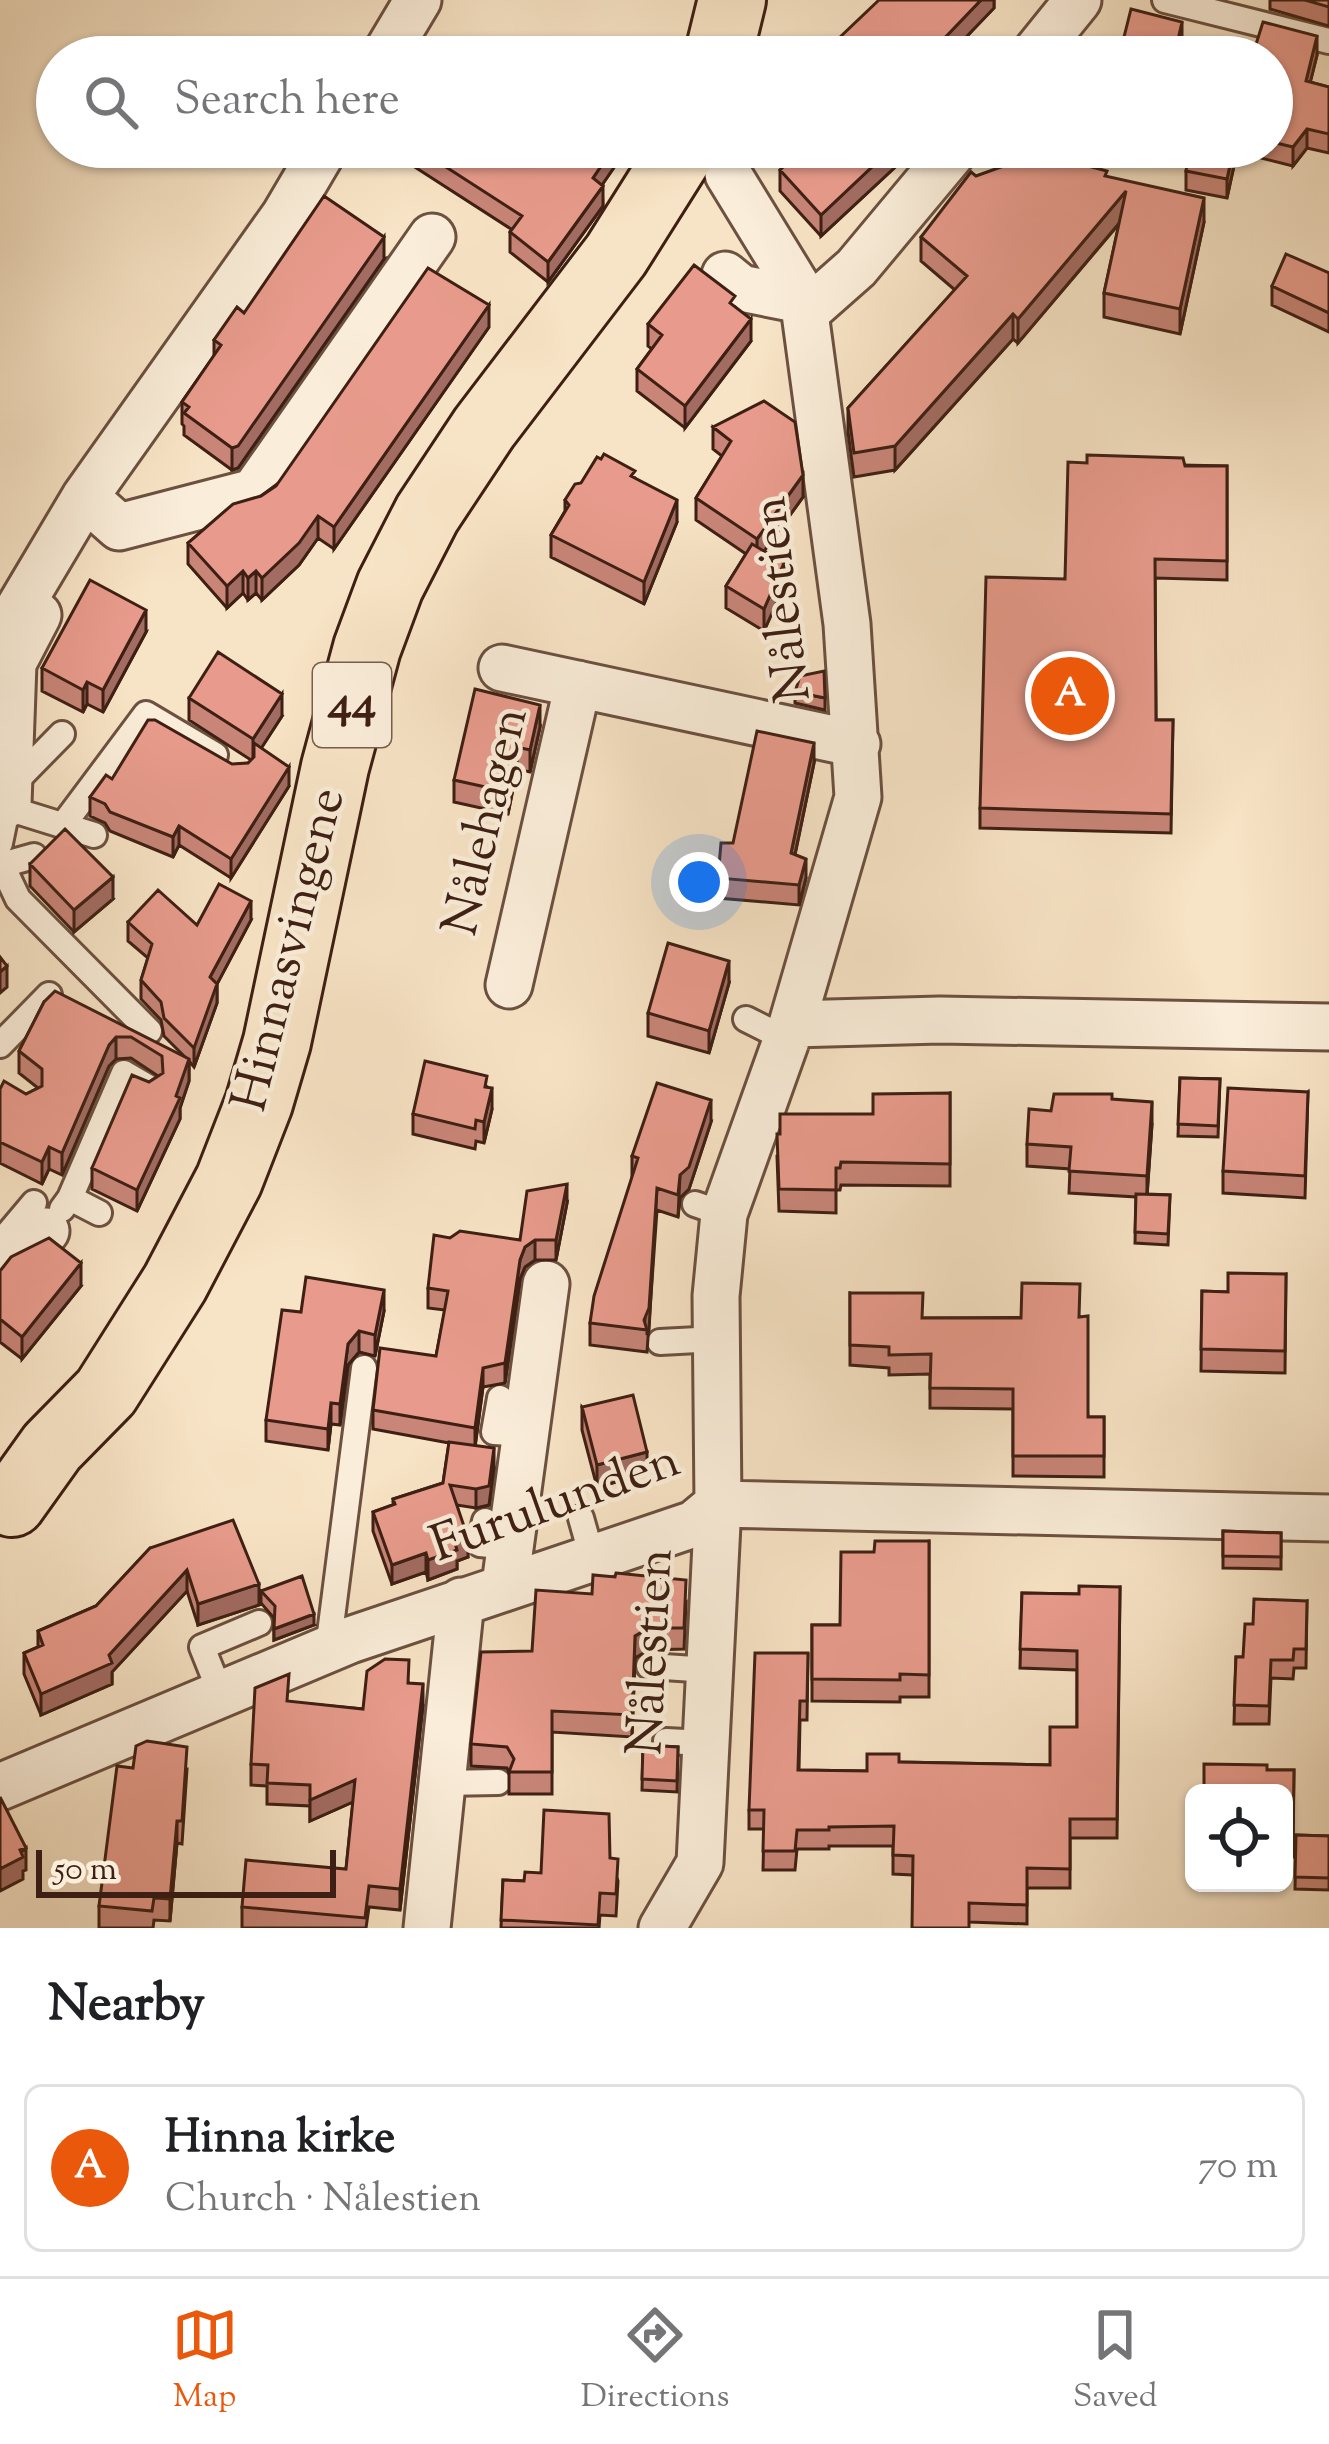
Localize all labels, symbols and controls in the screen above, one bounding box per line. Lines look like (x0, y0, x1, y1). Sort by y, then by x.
search box (36, 36, 1293, 168)
icon: search (78, 69, 144, 135)
text: Search here (174, 70, 400, 135)
street label: Nålestien (735, 492, 833, 706)
pin: A (1031, 651, 1109, 741)
road number: 44 (313, 663, 391, 747)
street label: Nålehagen (426, 701, 550, 943)
street label: Hinnasvingene (216, 780, 366, 1120)
your location (669, 852, 729, 912)
street label: Furulunden (421, 1426, 691, 1584)
street label: Nålestien (611, 1547, 695, 1757)
map controls (1185, 1784, 1293, 1892)
button: locate (1185, 1784, 1293, 1892)
scale bar (36, 1844, 336, 1897)
text: 50 m (54, 1847, 117, 1895)
text: Nearby (48, 1970, 205, 2043)
text: Hinna kirke (165, 2108, 395, 2173)
text: A (74, 2140, 106, 2196)
text: 70 m (1198, 2140, 1278, 2196)
text: Church · Nålestien (165, 2173, 481, 2229)
tab: Map (172, 2302, 238, 2422)
tab: Directions (581, 2302, 730, 2422)
tab: Saved (1073, 2302, 1157, 2422)

